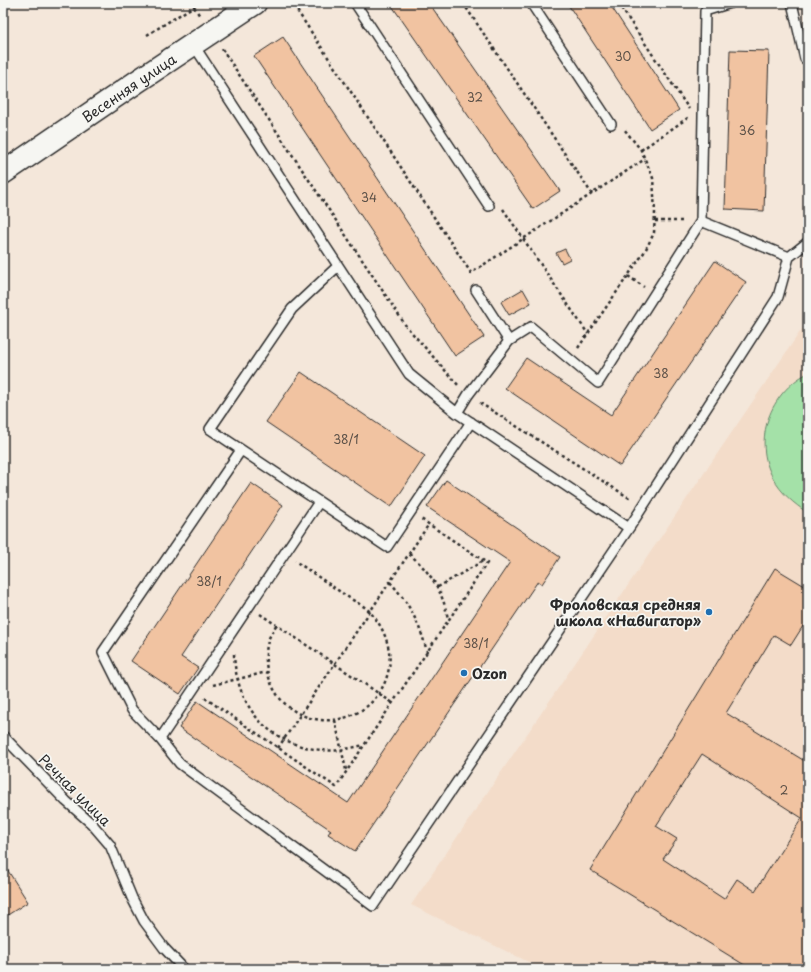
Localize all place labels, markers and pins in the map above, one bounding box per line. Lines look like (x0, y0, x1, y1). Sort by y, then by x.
place label: Фроловская средняя школа «Навигатор» (550, 594, 702, 631)
marker: Фроловская средняя школа «Навигатор» (704, 607, 714, 617)
place label: Ozon (472, 663, 507, 684)
marker: Ozon (459, 668, 469, 678)

